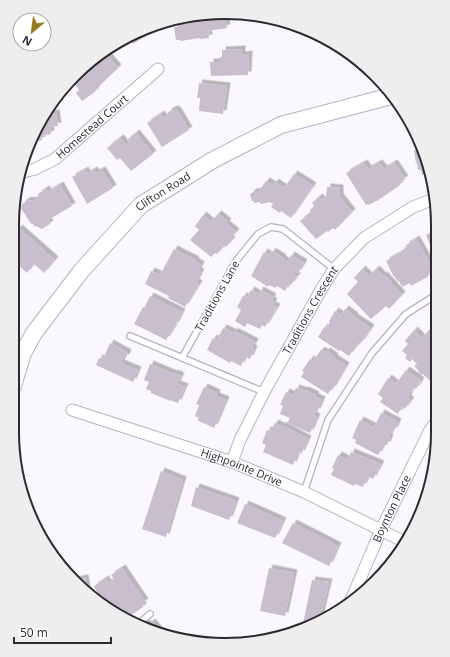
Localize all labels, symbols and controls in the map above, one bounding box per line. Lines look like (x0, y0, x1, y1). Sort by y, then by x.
north arrow (12, 12, 52, 52)
text: N (19, 32, 34, 50)
street label: Homestead Court (52, 91, 131, 162)
street label: Clifton Road (131, 168, 193, 214)
street label: Traditions Lane (191, 258, 242, 334)
street label: Traditions Crescent (279, 262, 341, 357)
street label: Highpointe Drive (199, 444, 285, 489)
street label: Boynton Place (369, 472, 414, 544)
scale bar (14, 619, 111, 645)
text: 50 m (20, 624, 48, 641)

